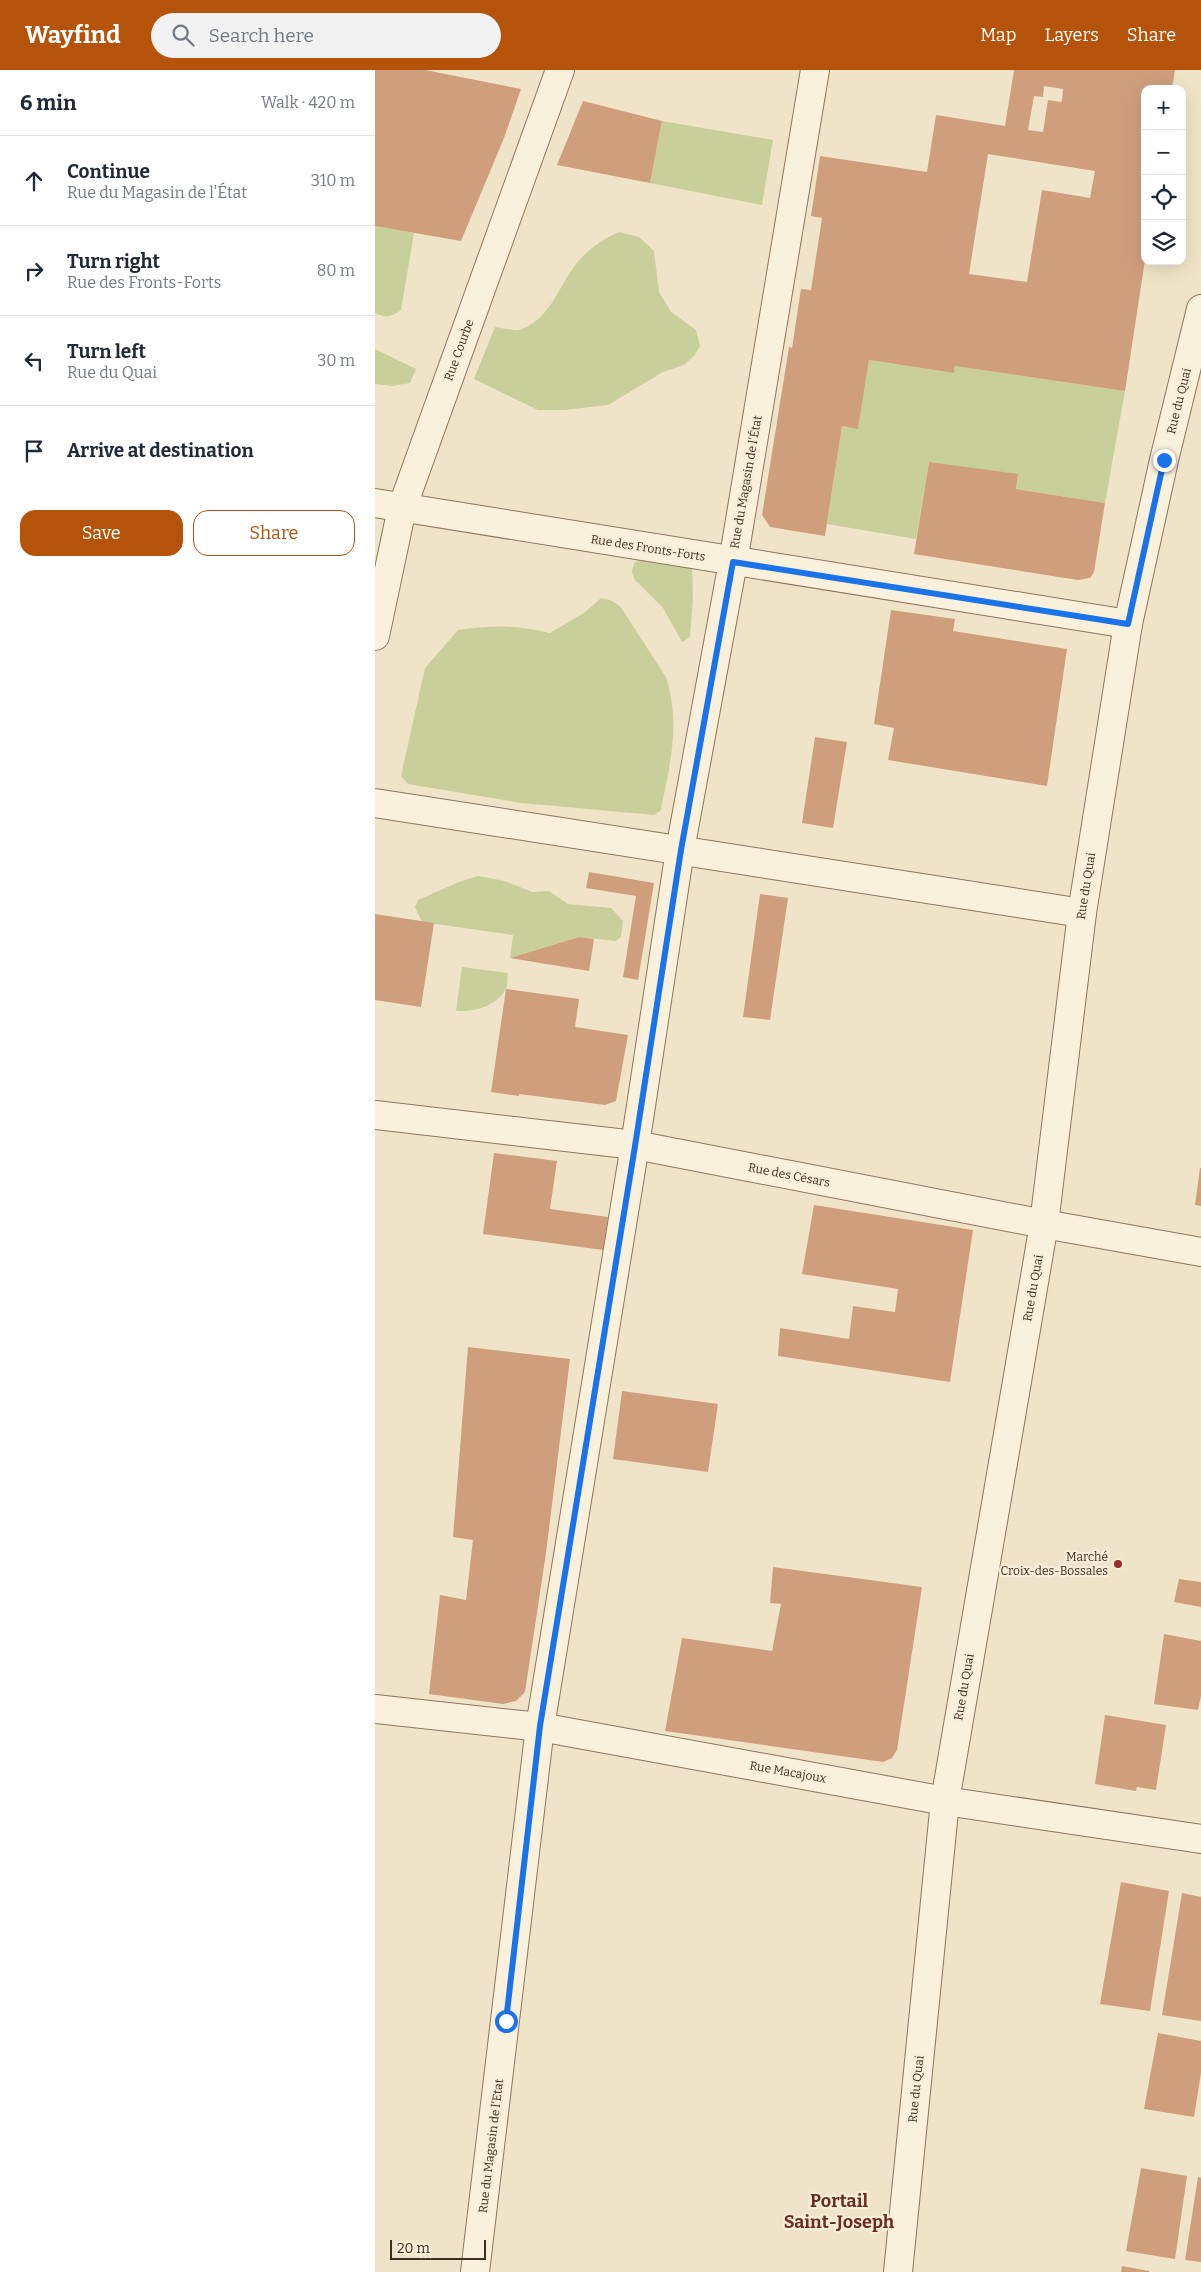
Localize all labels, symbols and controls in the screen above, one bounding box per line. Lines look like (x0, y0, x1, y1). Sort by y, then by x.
search box (151, 13, 501, 58)
text: Wayfind (25, 21, 121, 49)
icon: search (169, 21, 197, 49)
text: Search here (209, 24, 314, 47)
text: Map (980, 24, 1016, 46)
text: Layers (1044, 24, 1099, 46)
text: Share (1127, 24, 1176, 46)
map controls (1141, 85, 1186, 265)
button: + (1141, 85, 1186, 130)
text: 6 min (20, 90, 76, 116)
text: Walk · 420 m (261, 93, 355, 112)
button: − (1141, 130, 1186, 175)
text: Continue (67, 160, 150, 183)
icon: ahead (20, 167, 48, 195)
text: 310 m (311, 171, 355, 190)
button: locate (1141, 175, 1186, 220)
text: Rue du Magasin de l'État (67, 183, 247, 202)
button: layers (1141, 220, 1186, 265)
text: Turn right (67, 250, 160, 273)
icon: right (20, 257, 48, 285)
text: 80 m (317, 261, 355, 280)
text: Rue des Fronts-Forts (67, 273, 221, 292)
street label: Rue Courbe (441, 317, 477, 383)
text: Turn left (67, 340, 146, 363)
icon: left (20, 347, 48, 375)
text: 30 m (317, 351, 355, 370)
text: Rue du Quai (67, 363, 157, 382)
street label: Rue du Quai (1164, 366, 1194, 435)
street label: Rue du Magasin de l'État (726, 413, 765, 550)
icon: arrive (20, 437, 48, 465)
text: Arrive at destination (67, 439, 254, 462)
route end (1153, 449, 1176, 472)
button: Save (20, 510, 183, 556)
button: Share (193, 510, 355, 556)
street label: Rue des Fronts-Forts (590, 532, 707, 564)
street label: Rue du Quai (1074, 851, 1098, 920)
street label: Rue des Césars (747, 1160, 831, 1190)
street label: Rue du Quai (1020, 1253, 1046, 1322)
place label: Marché Croix-des-Bossales (1001, 1550, 1108, 1578)
marker: Marché Croix-des-Bossales (1112, 1558, 1124, 1570)
street label: Rue du Quai (951, 1652, 977, 1721)
street label: Rue Macajoux (748, 1758, 828, 1786)
route start (495, 2010, 518, 2033)
street label: Rue du Quai (906, 2054, 927, 2123)
street label: Rue du Magasin de l'Etat (476, 2077, 506, 2214)
district label: Portail Saint-Joseph (784, 2190, 895, 2233)
scale bar (390, 2237, 486, 2260)
text: 20 m (397, 2240, 430, 2257)

